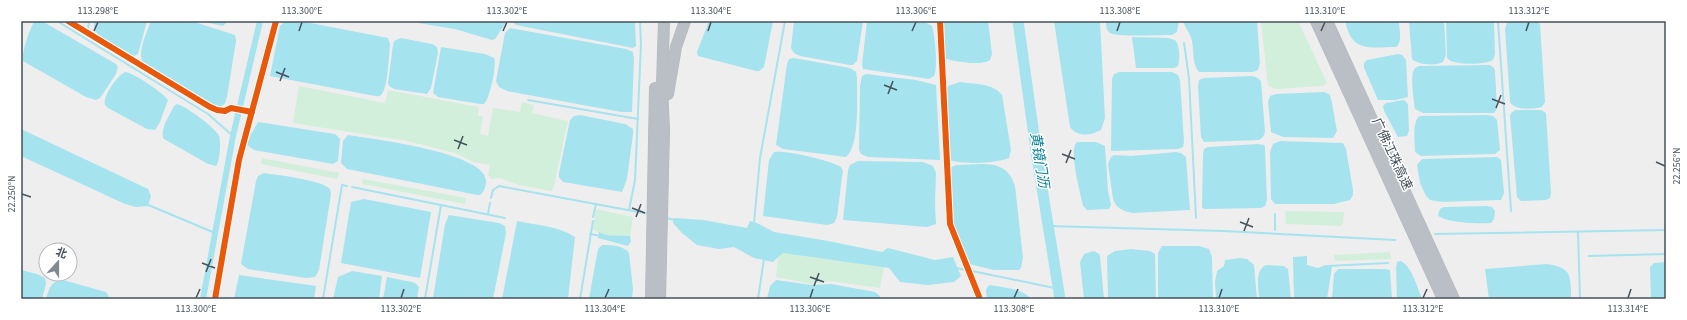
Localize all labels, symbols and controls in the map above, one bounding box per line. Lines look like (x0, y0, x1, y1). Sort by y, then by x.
text: 113.298°E (78, 4, 118, 18)
text: 113.300°E (282, 4, 322, 18)
text: 113.302°E (487, 4, 527, 18)
text: 113.304°E (691, 4, 731, 18)
text: 113.306°E (896, 4, 936, 18)
text: 113.308°E (1100, 4, 1140, 18)
text: 113.310°E (1305, 4, 1345, 18)
text: 113.312°E (1509, 4, 1549, 18)
street label: 广佛江珠高速 (1367, 115, 1417, 193)
water label: 黄镜门沥 (1025, 131, 1054, 192)
text: 22.256°N (1670, 147, 1684, 185)
text: 22.250°N (5, 175, 19, 213)
north arrow (38, 242, 78, 282)
text: 北 (54, 244, 69, 262)
text: 113.300°E (176, 302, 216, 316)
text: 113.302°E (381, 302, 421, 316)
text: 113.304°E (585, 302, 625, 316)
text: 113.306°E (790, 302, 830, 316)
text: 113.308°E (994, 302, 1034, 316)
text: 113.310°E (1199, 302, 1239, 316)
text: 113.312°E (1403, 302, 1443, 316)
text: 113.314°E (1608, 302, 1648, 316)

